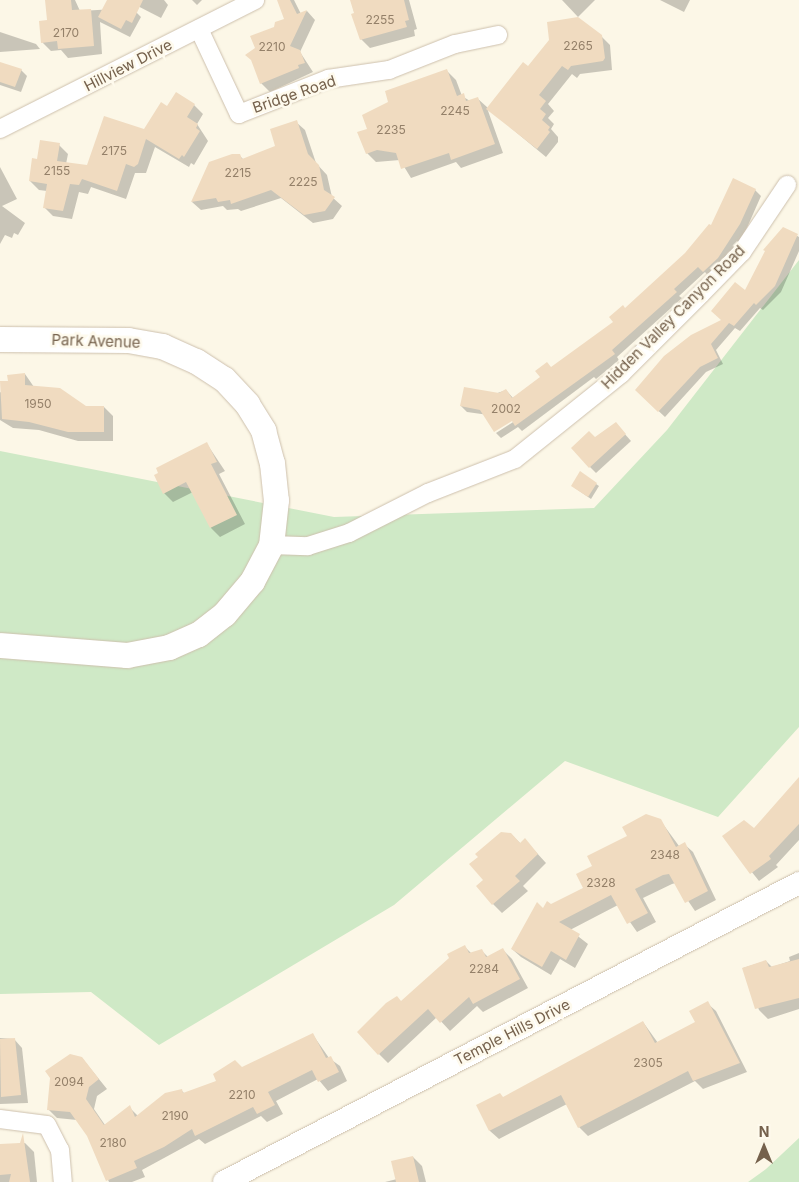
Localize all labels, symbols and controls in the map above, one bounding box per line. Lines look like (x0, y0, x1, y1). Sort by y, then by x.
house number: 2255 (365, 13, 395, 27)
house number: 2170 (53, 26, 79, 40)
street label: Hillview Drive (81, 35, 175, 95)
house number: 2265 (563, 39, 593, 53)
house number: 2210 (258, 40, 286, 54)
street label: Bridge Road (250, 71, 338, 117)
house number: 2245 (440, 104, 470, 118)
house number: 2235 (376, 123, 406, 137)
house number: 2175 (101, 144, 127, 158)
house number: 2155 (44, 164, 70, 178)
house number: 2215 (225, 166, 251, 180)
house number: 2225 (288, 175, 318, 189)
street label: Hidden Valley Canyon Road (597, 241, 749, 393)
street label: Park Avenue (51, 330, 141, 352)
house number: 1950 (24, 397, 52, 411)
house number: 2002 (491, 402, 521, 416)
house number: 2348 (650, 848, 680, 862)
house number: 2328 (586, 876, 616, 890)
house number: 2284 (469, 962, 499, 976)
street label: Temple Hills Drive (451, 995, 573, 1069)
house number: 2305 (633, 1056, 663, 1070)
house number: 2094 (54, 1075, 84, 1089)
house number: 2210 (228, 1088, 256, 1102)
house number: 2190 (161, 1109, 189, 1123)
north arrow (739, 1122, 789, 1172)
text: N (759, 1123, 769, 1140)
house number: 2180 (99, 1136, 127, 1150)

